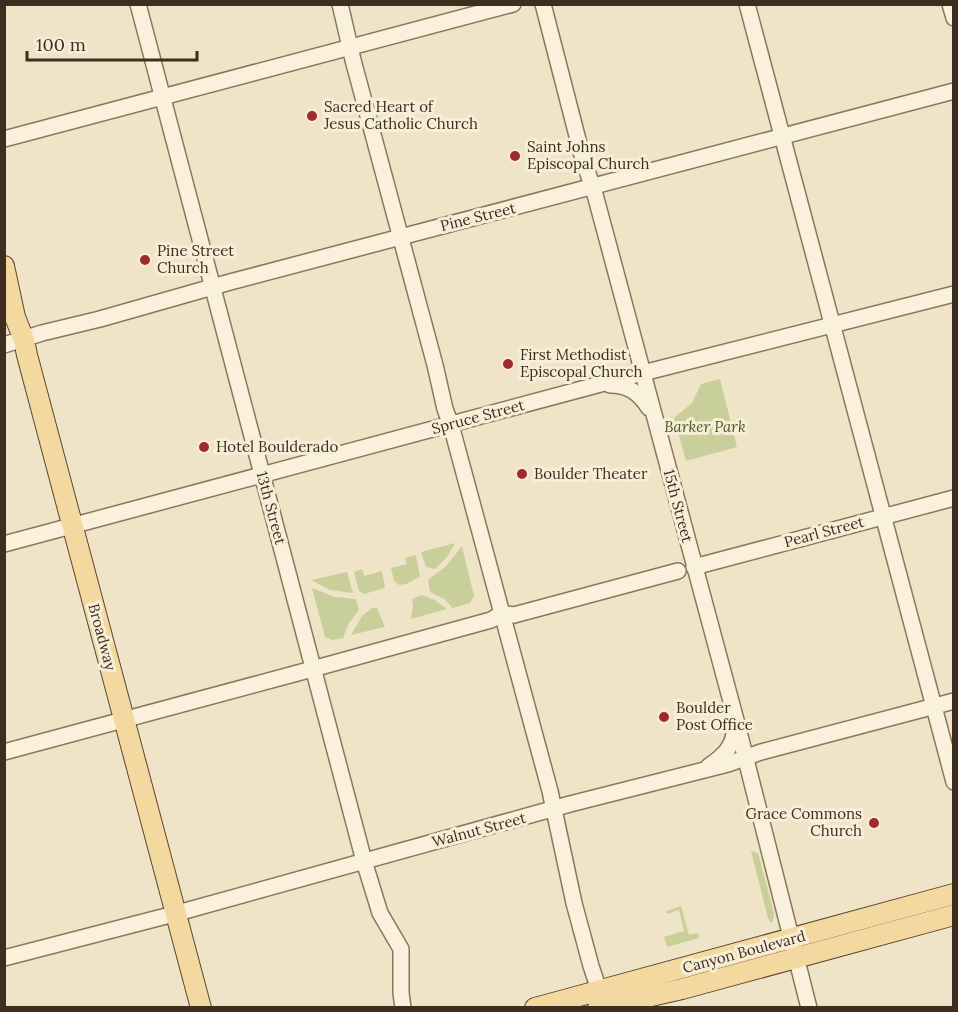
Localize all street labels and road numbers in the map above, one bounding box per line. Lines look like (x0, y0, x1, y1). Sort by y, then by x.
street label: Pine Street (438, 198, 518, 235)
street label: Spruce Street (429, 395, 527, 438)
street label: 15th Street (660, 467, 697, 545)
street label: 13th Street (253, 469, 290, 547)
street label: Pearl Street (782, 512, 866, 551)
street label: Broadway (84, 601, 121, 672)
street label: Walnut Street (430, 808, 528, 851)
street label: Canyon Boulevard (680, 926, 807, 977)

